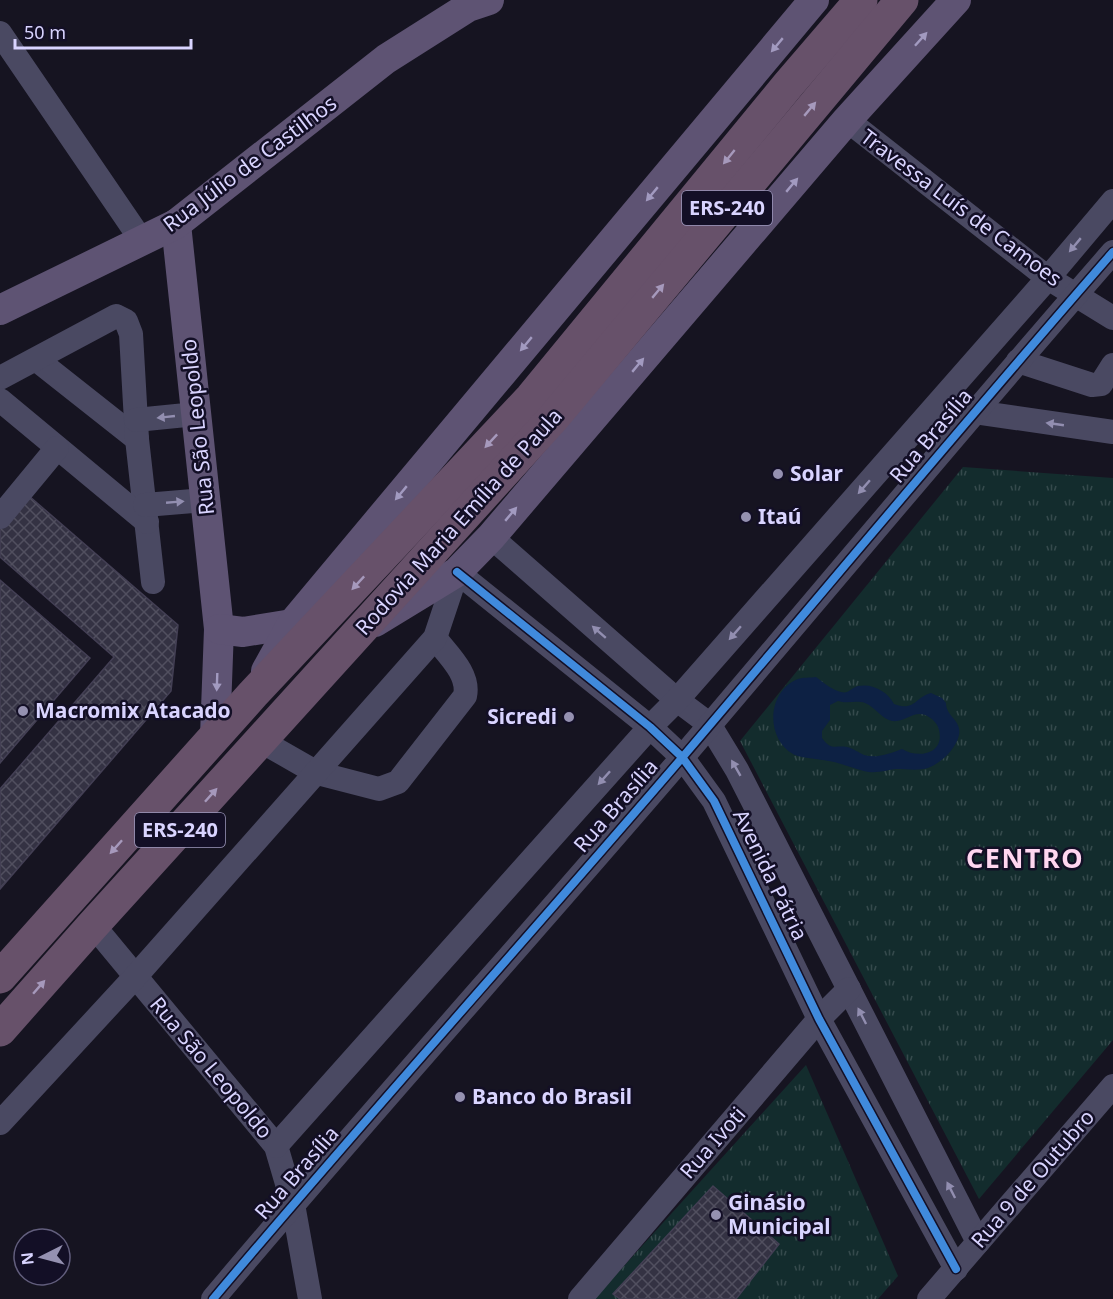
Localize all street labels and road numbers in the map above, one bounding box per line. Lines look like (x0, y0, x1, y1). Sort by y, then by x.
street label: Rua Júlio de Castilhos (157, 89, 342, 238)
street label: Travessa Luís de Camoes (855, 122, 1068, 292)
road number: ERS-240 (682, 191, 772, 225)
street label: Rua São Leopoldo (174, 338, 220, 517)
street label: Rua Brasília (883, 382, 978, 488)
street label: Rodovia Maria Emília de Paula (349, 402, 568, 641)
street label: Rua Brasília (567, 753, 664, 858)
street label: Avenida Pátria (727, 804, 815, 945)
road number: ERS-240 (135, 813, 225, 847)
street label: Rua São Leopoldo (144, 991, 279, 1144)
street label: Rua Ivoti (673, 1100, 751, 1184)
street label: Rua 9 de Outubro (964, 1103, 1100, 1253)
street label: Rua Brasília (248, 1120, 345, 1225)

